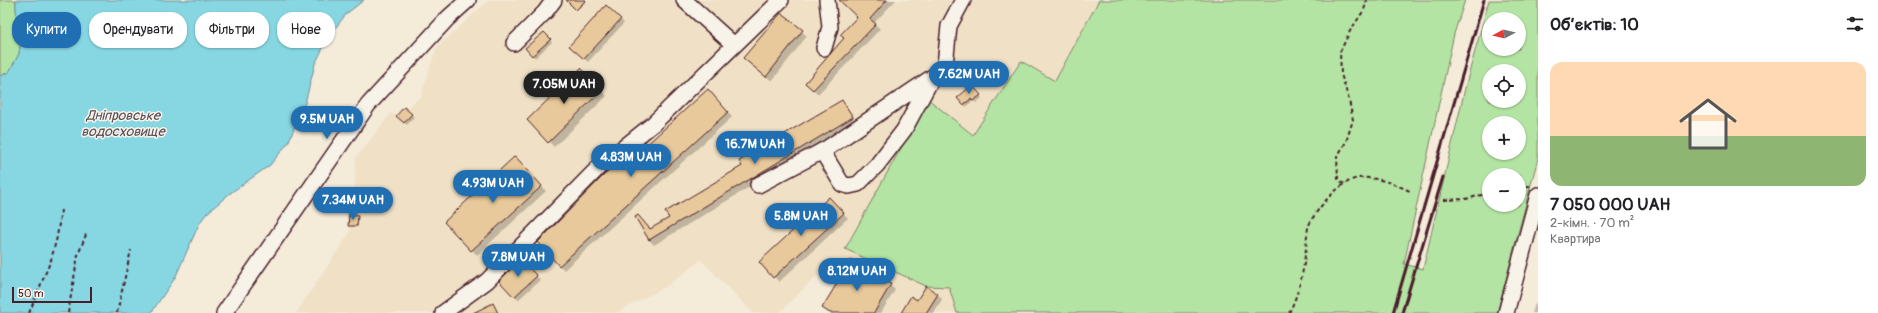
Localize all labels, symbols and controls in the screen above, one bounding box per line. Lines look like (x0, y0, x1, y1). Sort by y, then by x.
chip: Купити (12, 12, 81, 48)
chip: Орендувати (89, 12, 187, 48)
chip: Фільтри (195, 12, 269, 48)
chip: Нове (277, 12, 335, 48)
north arrow (1482, 12, 1526, 56)
map controls (1482, 12, 1526, 212)
icon: filters (1844, 13, 1866, 35)
text: Об’єктів: 10 (1550, 14, 1639, 35)
pin: 7.62M UAH (923, 61, 1015, 95)
button: locate (1482, 64, 1526, 108)
text: 7.62M UAH (938, 66, 1000, 82)
pin: 7.05M UAH (518, 71, 610, 105)
text: 7.05M UAH (532, 76, 596, 92)
icon: home (1672, 88, 1744, 160)
pin: 9.5M UAH (286, 106, 368, 140)
water label: Дніпровське водосховище (81, 107, 167, 140)
text: 9.5M UAH (300, 111, 354, 127)
button: + (1482, 116, 1526, 160)
pin: 16.7M UAH (709, 131, 801, 165)
text: 16.7M UAH (725, 136, 785, 152)
pin: 4.83M UAH (585, 144, 677, 178)
text: 4.83M UAH (600, 149, 662, 165)
button: − (1482, 168, 1526, 212)
pin: 4.93M UAH (447, 170, 539, 204)
text: 4.93M UAH (462, 175, 524, 191)
pin: 7.34M UAH (307, 187, 399, 221)
text: 7.34M UAH (322, 192, 384, 208)
text: 7 050 000 UAH (1550, 194, 1670, 215)
pin: 5.8M UAH (760, 203, 842, 237)
text: 5.8M UAH (774, 208, 828, 224)
text: 2-кімн. · 70 m² (1550, 215, 1634, 231)
text: Квартира (1550, 231, 1601, 247)
pin: 7.8M UAH (477, 244, 559, 278)
text: 7.8M UAH (491, 249, 545, 265)
pin: 8.12M UAH (811, 258, 903, 292)
text: 8.12M UAH (827, 263, 887, 279)
scale bar (12, 285, 92, 304)
text: 50 m (18, 287, 44, 300)

